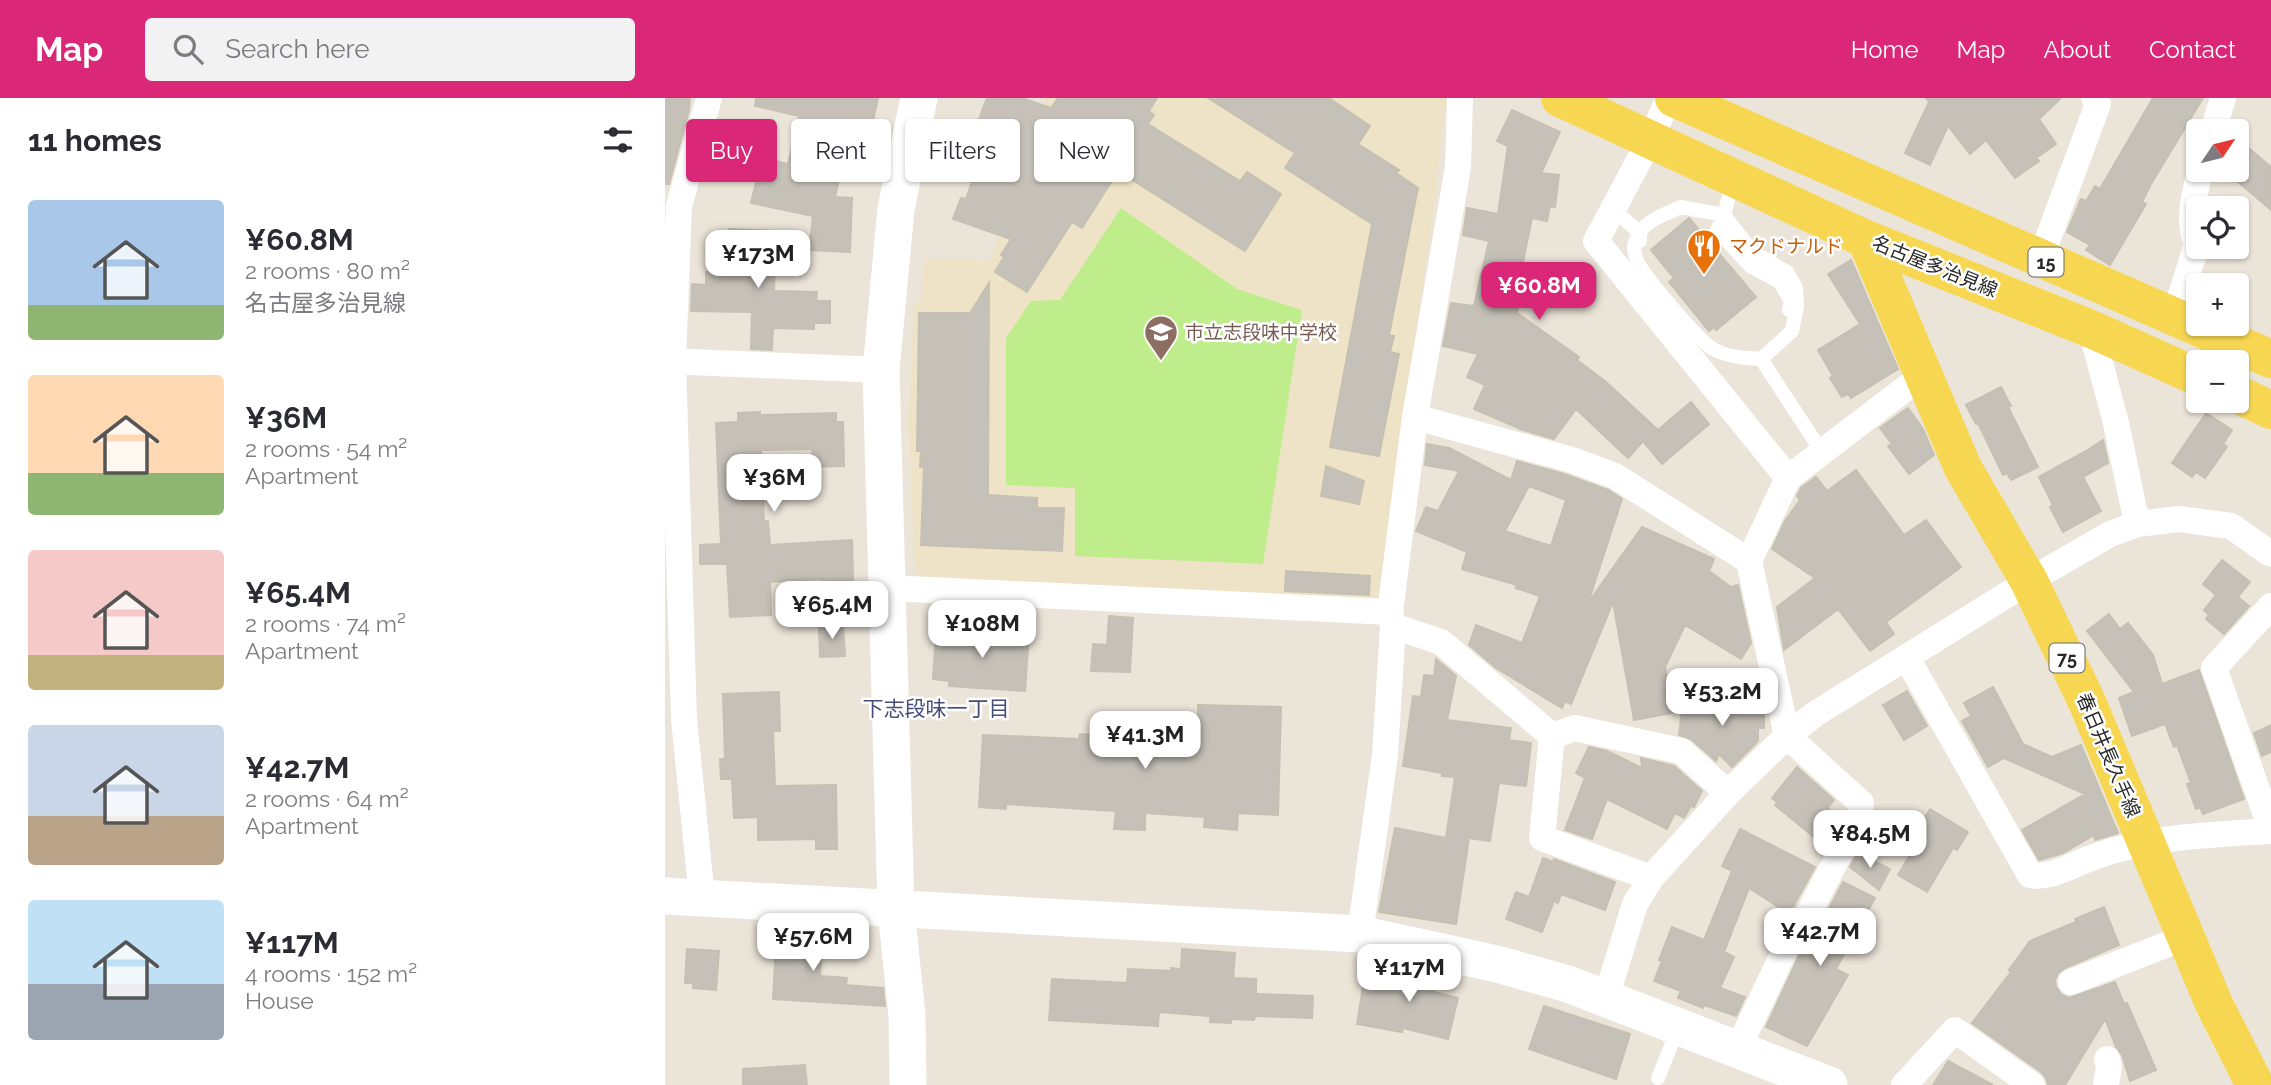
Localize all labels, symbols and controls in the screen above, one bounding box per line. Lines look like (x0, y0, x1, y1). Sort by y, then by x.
search box (145, 18, 635, 81)
text: Map (35, 30, 103, 69)
icon: search (169, 30, 207, 68)
text: Search here (225, 34, 370, 64)
text: Home (1851, 35, 1919, 64)
text: Map (1957, 35, 2005, 64)
text: About (2043, 35, 2111, 64)
text: Contact (2149, 35, 2236, 64)
chip: Buy (686, 119, 777, 182)
chip: Rent (791, 119, 891, 182)
chip: Filters (905, 119, 1020, 182)
chip: New (1034, 119, 1134, 182)
north arrow (2186, 119, 2249, 182)
map controls (2186, 119, 2249, 413)
icon: filters (599, 121, 637, 159)
text: 11 homes (28, 123, 162, 158)
button: locate (2186, 196, 2249, 259)
text: ¥60.8M (245, 222, 354, 257)
restaurant icon: マクドナルド (1685, 227, 1723, 276)
icon: home (84, 228, 168, 312)
pin: ¥173M (709, 230, 807, 290)
street label: 名古屋多治見線 (1869, 231, 2001, 301)
place label: マクドナルド (1729, 235, 1843, 257)
text: ¥173M (721, 239, 795, 266)
road number: 15 (2029, 247, 2063, 276)
text: 2 rooms · 80 m² (245, 257, 410, 284)
pin: ¥60.8M (1482, 262, 1596, 322)
text: ¥60.8M (1497, 271, 1581, 298)
button: + (2186, 273, 2249, 336)
text: 名古屋多治見線 (245, 289, 406, 316)
school or university icon: 市立志段味中学校 (1142, 313, 1180, 362)
place label: 市立志段味中学校 (1185, 321, 1337, 343)
button: − (2186, 350, 2249, 413)
text: ¥36M (245, 400, 327, 435)
icon: home (84, 403, 168, 487)
text: 2 rooms · 54 m² (245, 435, 407, 462)
pin: ¥36M (733, 454, 815, 514)
text: Apartment (245, 462, 359, 489)
text: ¥36M (742, 463, 806, 490)
text: ¥65.4M (245, 575, 351, 610)
icon: home (84, 578, 168, 662)
pin: ¥65.4M (775, 582, 889, 641)
text: ¥65.4M (791, 590, 873, 617)
pin: ¥108M (933, 601, 1031, 660)
text: ¥108M (944, 609, 1020, 636)
text: 2 rooms · 74 m² (245, 610, 406, 637)
text: Apartment (245, 637, 359, 664)
road number: 75 (2049, 644, 2085, 672)
pin: ¥53.2M (1665, 668, 1779, 728)
text: ¥53.2M (1682, 677, 1762, 704)
street label: 春日井長久手線 (2073, 689, 2145, 821)
district label: 下志段味一丁目 (863, 696, 1010, 721)
pin: ¥41.3M (1088, 712, 1202, 771)
text: ¥41.3M (1106, 720, 1184, 747)
text: ¥42.7M (245, 750, 349, 785)
icon: home (84, 753, 168, 837)
text: 2 rooms · 64 m² (245, 785, 409, 812)
pin: ¥84.5M (1813, 810, 1927, 870)
text: Apartment (245, 812, 359, 839)
text: ¥84.5M (1829, 819, 1911, 846)
pin: ¥42.7M (1763, 908, 1877, 968)
pin: ¥57.6M (756, 914, 870, 973)
text: ¥42.7M (1780, 917, 1860, 944)
text: ¥57.6M (773, 922, 853, 949)
text: ¥117M (245, 925, 339, 960)
icon: home (84, 928, 168, 1012)
pin: ¥117M (1360, 944, 1458, 1004)
text: ¥117M (1373, 953, 1445, 980)
text: 4 rooms · 152 m² (245, 960, 417, 987)
text: House (245, 987, 314, 1014)

